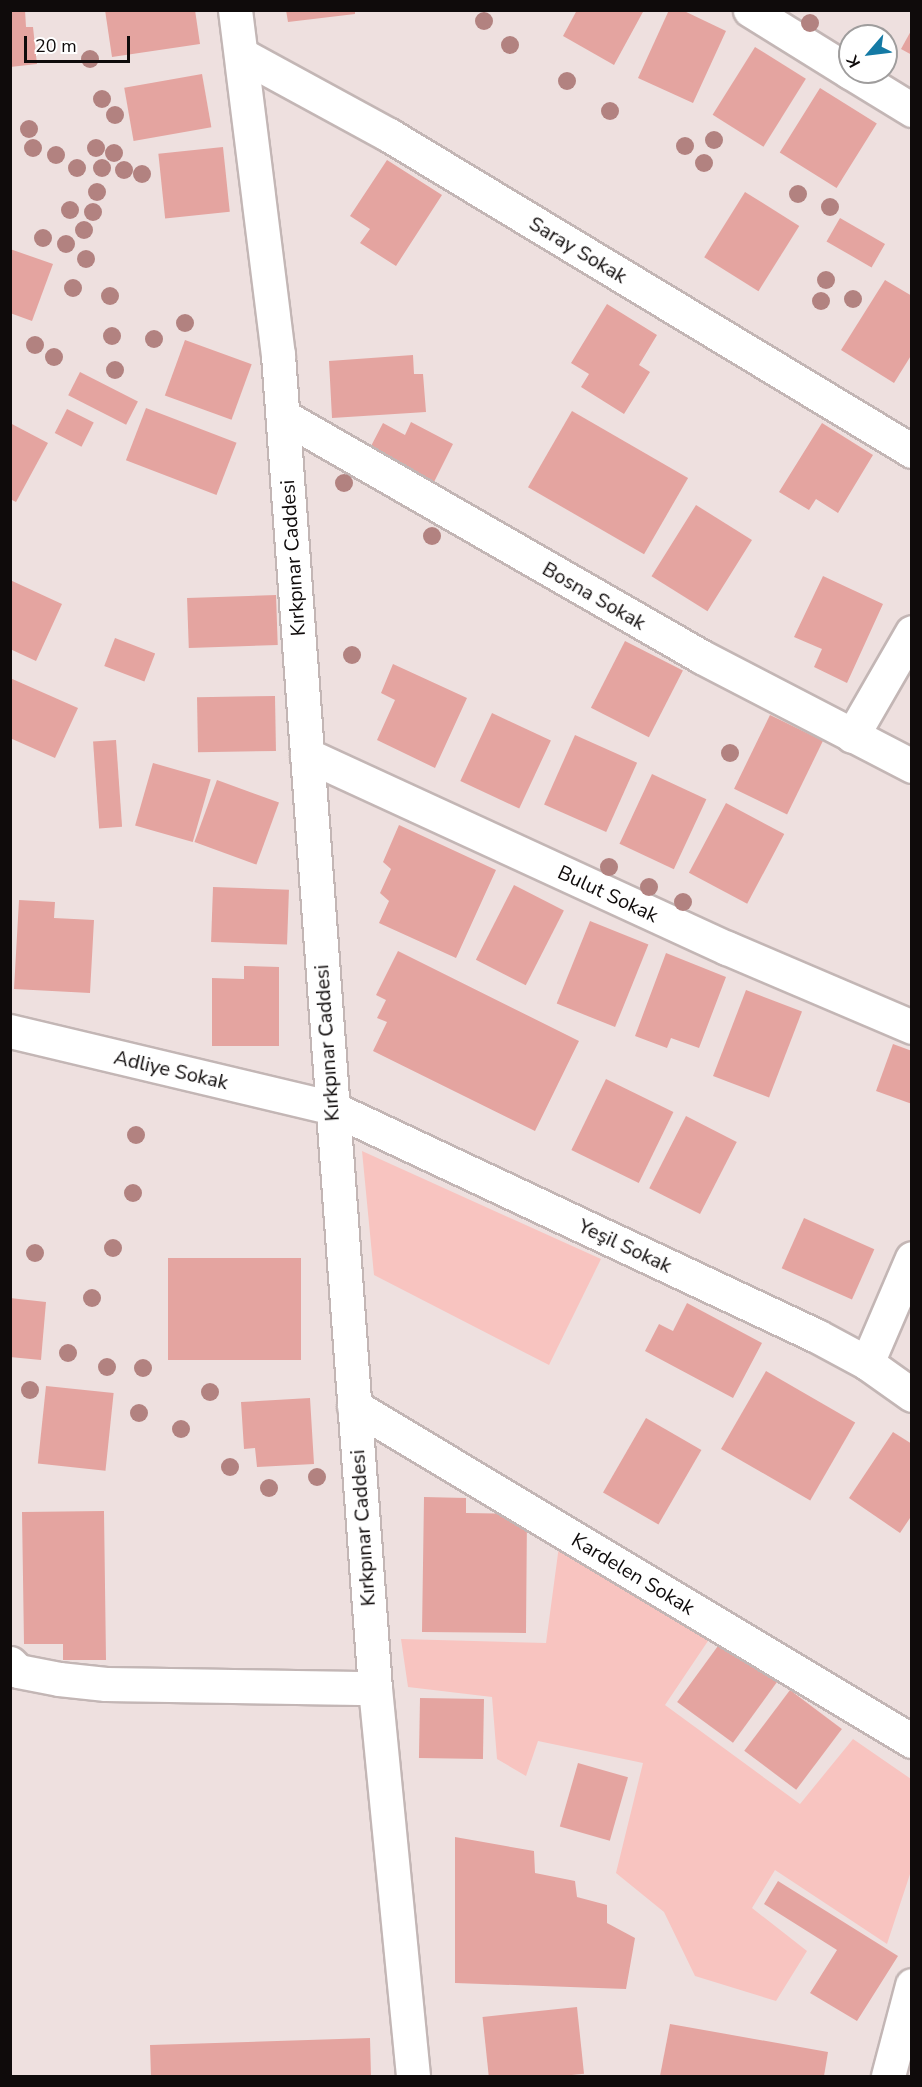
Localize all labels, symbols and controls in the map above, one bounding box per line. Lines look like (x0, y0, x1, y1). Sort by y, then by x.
scale bar (27, 24, 134, 62)
north arrow (838, 24, 898, 84)
text: 20 m (35, 34, 77, 58)
text: K (842, 52, 866, 71)
street label: Saray Sokak (525, 211, 631, 289)
street label: Kırkpınar Caddesi (276, 479, 310, 637)
street label: Bosna Sokak (538, 557, 650, 635)
street label: Bulut Sokak (554, 860, 662, 928)
street label: Kırkpınar Caddesi (310, 964, 344, 1122)
street label: Adliye Sokak (112, 1045, 230, 1095)
street label: Yeşil Sokak (575, 1214, 675, 1278)
street label: Kırkpınar Caddesi (346, 1449, 380, 1607)
street label: Kardelen Sokak (567, 1528, 699, 1620)

